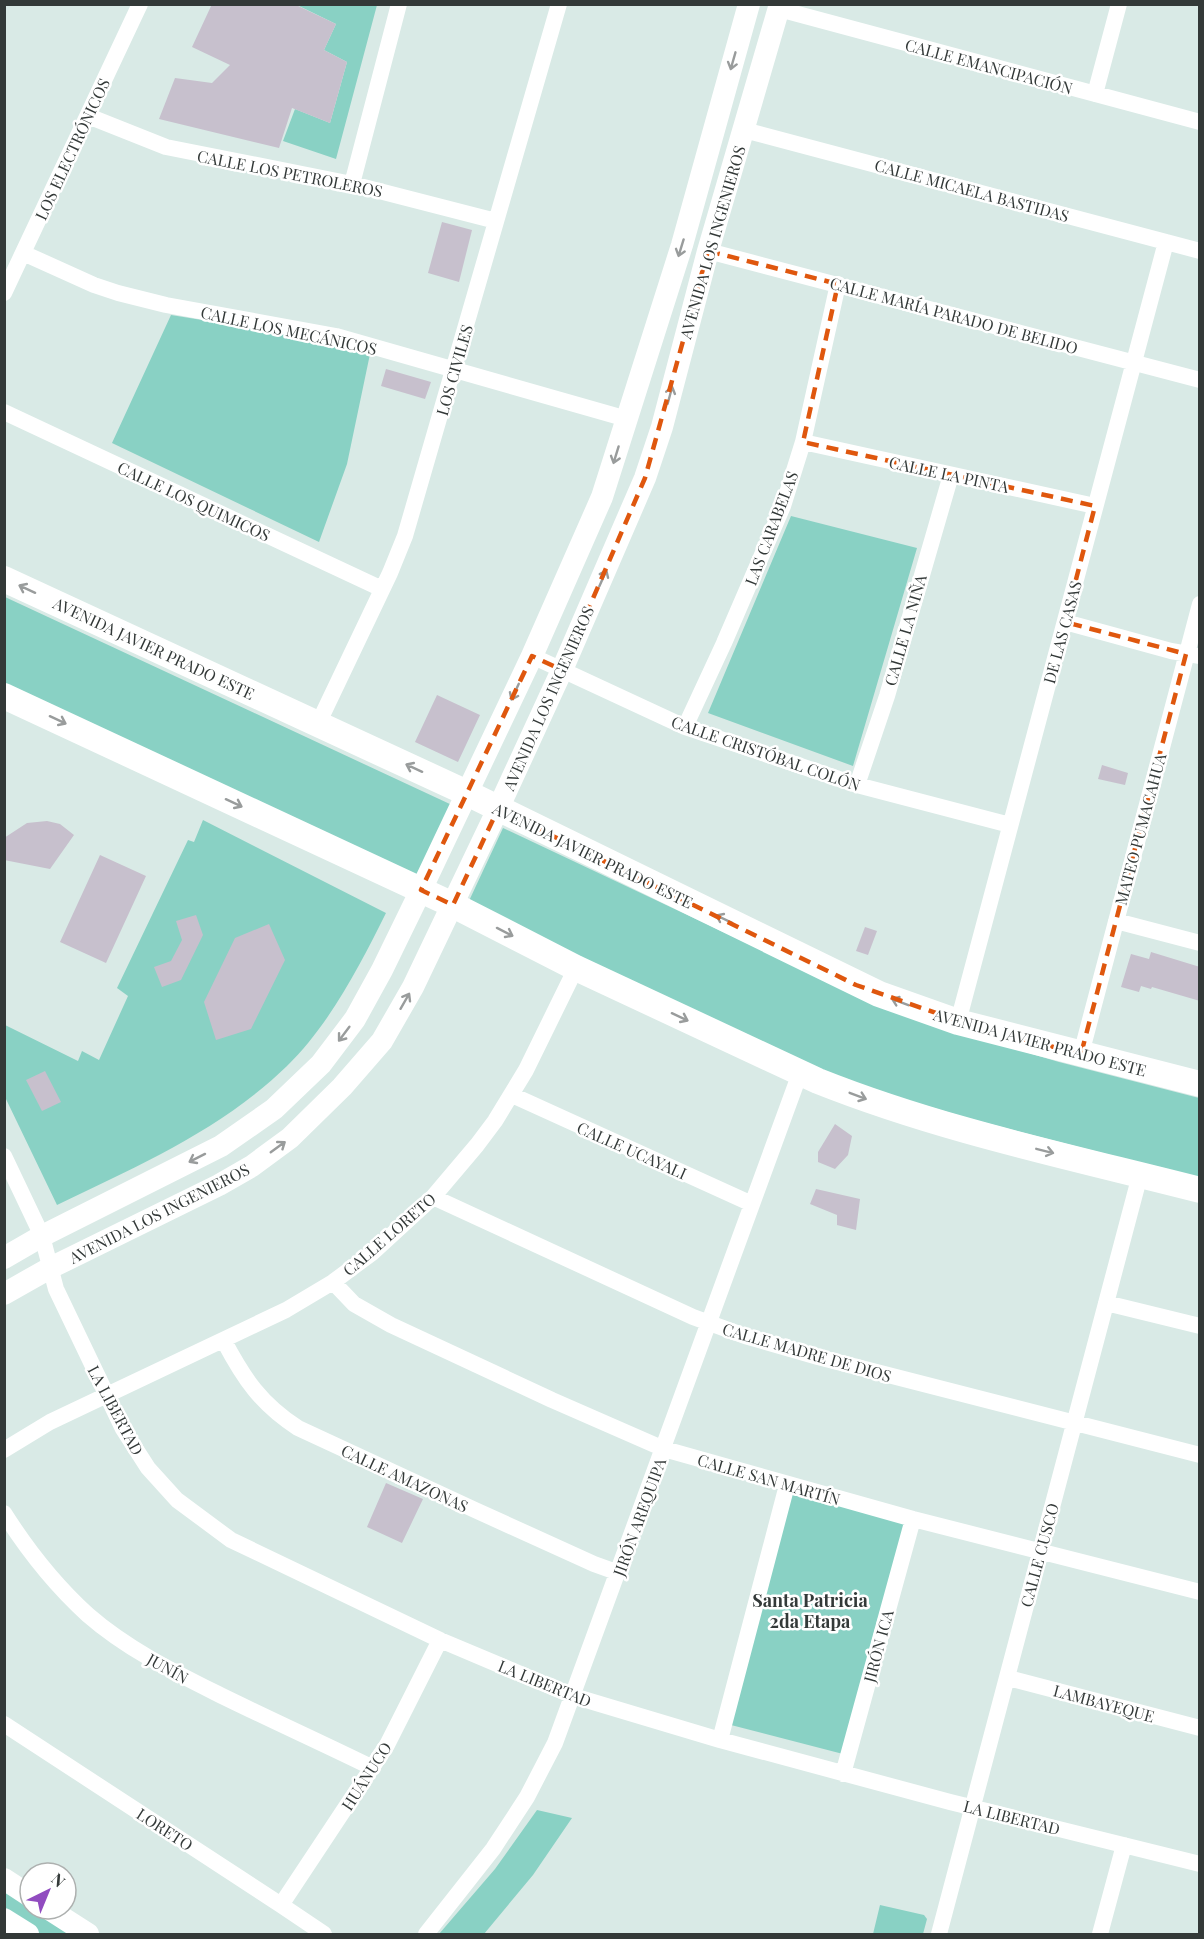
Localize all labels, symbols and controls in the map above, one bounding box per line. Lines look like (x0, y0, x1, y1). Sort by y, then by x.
street label: CALLE EMANCIPACIÓN (903, 34, 1075, 98)
one-way arrow (727, 51, 739, 70)
street label: LOS ELECTRÓNICOS (30, 75, 114, 223)
street label: AVENIDA LOS INGENIEROS (674, 143, 750, 342)
street label: CALLE LOS PETROLEROS (196, 145, 384, 201)
street label: CALLE MICAELA BASTIDAS (872, 154, 1072, 226)
one-way arrow (674, 239, 685, 258)
street label: CALLE MARÍA PARADO DE BELIDO (828, 272, 1080, 358)
street label: CALLE LOS MECÁNICOS (199, 301, 379, 359)
street label: LOS CIVILES (431, 322, 477, 418)
one-way arrow (665, 386, 676, 405)
one-way arrow (610, 445, 621, 464)
street label: CALLE LA PINTA (887, 451, 1012, 497)
street label: CALLE LOS QUIMICOS (114, 456, 274, 546)
street label: LAS CARABELAS (740, 468, 802, 588)
one-way arrow (598, 569, 609, 587)
street label: CALLE LA NIÑA (879, 571, 931, 688)
street label: DE LAS CASAS (1038, 578, 1086, 686)
one-way arrow (19, 583, 37, 595)
street label: AVENIDA JAVIER PRADO ESTE (49, 592, 258, 704)
street label: AVENIDA LOS INGENIEROS (497, 602, 598, 795)
one-way arrow (508, 682, 520, 700)
street label: CALLE CRISTÓBAL COLÓN (669, 711, 863, 795)
one-way arrow (48, 715, 66, 727)
street label: MATEO PUMACAHUA (1110, 750, 1171, 907)
one-way arrow (405, 762, 423, 774)
one-way arrow (225, 797, 243, 809)
street label: AVENIDA JAVIER PRADO ESTE (489, 797, 696, 913)
one-way arrow (715, 913, 733, 924)
one-way arrow (495, 926, 513, 938)
one-way arrow (399, 993, 411, 1010)
one-way arrow (891, 996, 910, 1007)
street label: AVENIDA JAVIER PRADO ESTE (930, 1003, 1149, 1081)
one-way arrow (670, 1012, 688, 1024)
one-way arrow (338, 1025, 351, 1041)
one-way arrow (848, 1092, 867, 1103)
street label: CALLE UCAYALI (574, 1116, 690, 1184)
one-way arrow (269, 1141, 285, 1154)
one-way arrow (1035, 1146, 1054, 1158)
one-way arrow (188, 1153, 206, 1165)
street label: AVENIDA LOS INGENIEROS (64, 1158, 253, 1268)
street label: CALLE LORETO (338, 1188, 440, 1280)
street label: CALLE MADRE DE DIOS (720, 1318, 894, 1386)
street label: LA LIBERTAD (84, 1362, 148, 1458)
street label: CALLE AMAZONAS (338, 1439, 472, 1517)
street label: CALLE SAN MARTÍN (695, 1449, 843, 1509)
street label: JIRÓN AREQUIPA (608, 1454, 670, 1580)
street label: CALLE CUSCO (1015, 1501, 1063, 1609)
district label: Santa Patricia 2da Etapa (752, 1588, 868, 1633)
street label: JIRÓN ICA (858, 1606, 898, 1686)
street label: JUNÍN (143, 1648, 192, 1688)
street label: LA LIBERTAD (495, 1655, 595, 1711)
street label: LAMBAYEQUE (1051, 1679, 1157, 1727)
street label: HUÁNUCO (336, 1738, 396, 1814)
street label: LA LIBERTAD (962, 1795, 1062, 1839)
street label: LORETO (133, 1803, 197, 1855)
north arrow (18, 1861, 78, 1921)
text: N (47, 1868, 70, 1892)

